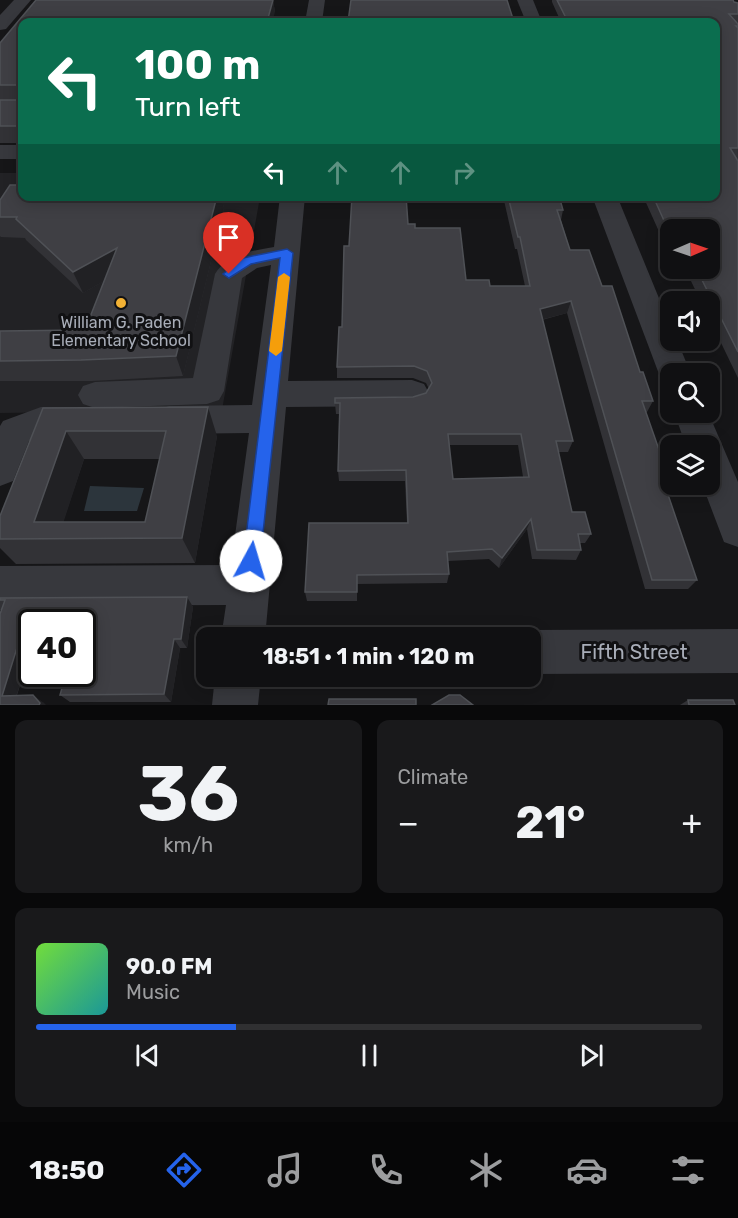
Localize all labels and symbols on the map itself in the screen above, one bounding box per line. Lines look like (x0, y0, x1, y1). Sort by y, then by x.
pin (203, 212, 254, 274)
north arrow (660, 219, 720, 279)
marker: William G. Paden Elementary School (114, 296, 128, 310)
place label: William G. Paden Elementary School (51, 313, 191, 350)
position arrow (219, 529, 283, 593)
speed limit sign: 40 (18, 609, 96, 687)
street label: Fifth Street (581, 640, 688, 664)

